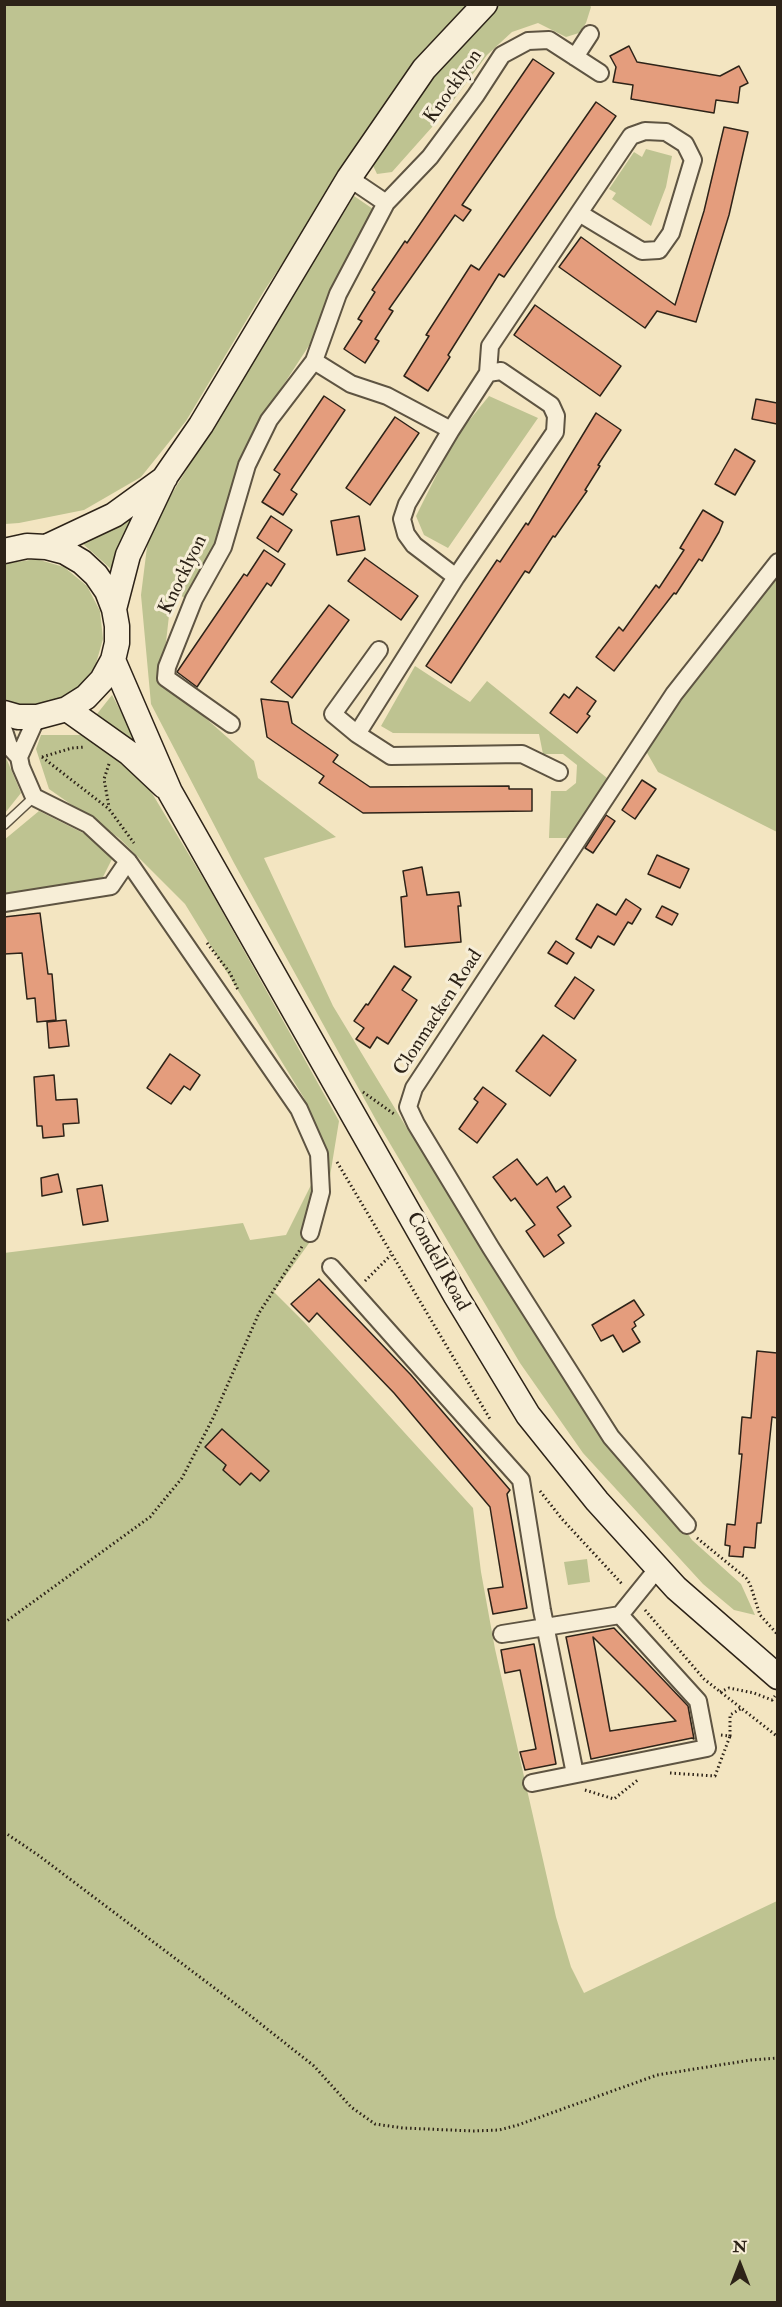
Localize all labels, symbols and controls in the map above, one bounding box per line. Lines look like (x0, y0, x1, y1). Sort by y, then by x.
street label: Knocklyon (420, 45, 488, 129)
street label: Knocklyon (155, 531, 213, 619)
street label: Clonmacken Road (389, 946, 489, 1080)
street label: Condell Road (400, 1209, 474, 1315)
north arrow (710, 2235, 770, 2295)
text: N (733, 2237, 747, 2257)

